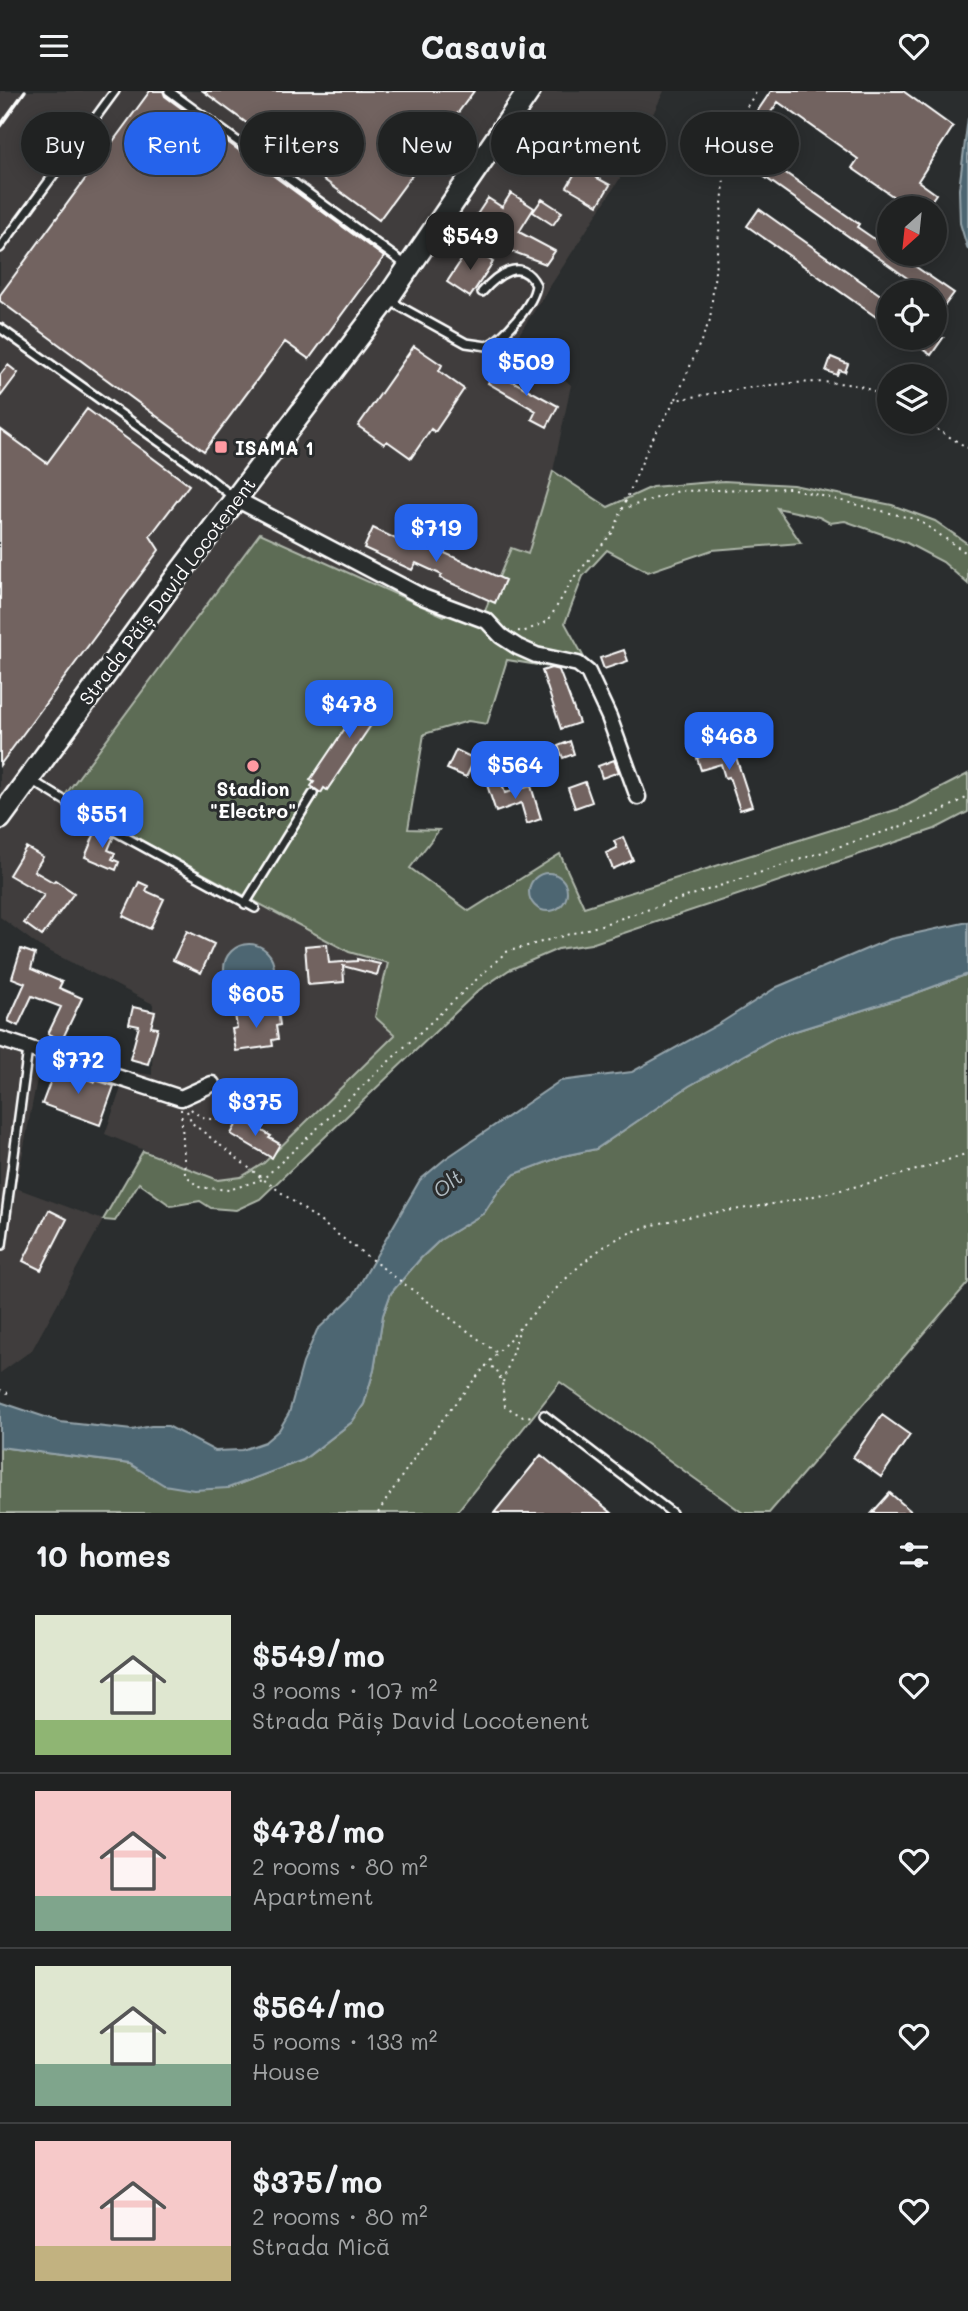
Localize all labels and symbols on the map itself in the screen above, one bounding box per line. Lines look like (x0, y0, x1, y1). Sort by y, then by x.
north arrow (877, 196, 947, 266)
pin: $549 (429, 213, 511, 272)
pin: $509 (485, 338, 567, 398)
place label: ISAMA 1 (235, 435, 314, 460)
marker: ISAMA 1 (213, 439, 229, 455)
street label: Strada Păiș David Locotenent (73, 472, 262, 710)
pin: $719 (395, 505, 477, 564)
pin: $478 (308, 681, 390, 740)
pin: $468 (688, 713, 770, 772)
pin: $564 (474, 741, 556, 801)
marker: Stadion "Electro" (245, 758, 261, 774)
place label: Stadion "Electro" (210, 776, 296, 823)
pin: $551 (61, 791, 143, 850)
pin: $605 (215, 971, 297, 1030)
pin: $772 (37, 1037, 119, 1096)
pin: $375 (214, 1079, 296, 1138)
water label: Olt (426, 1163, 468, 1203)

